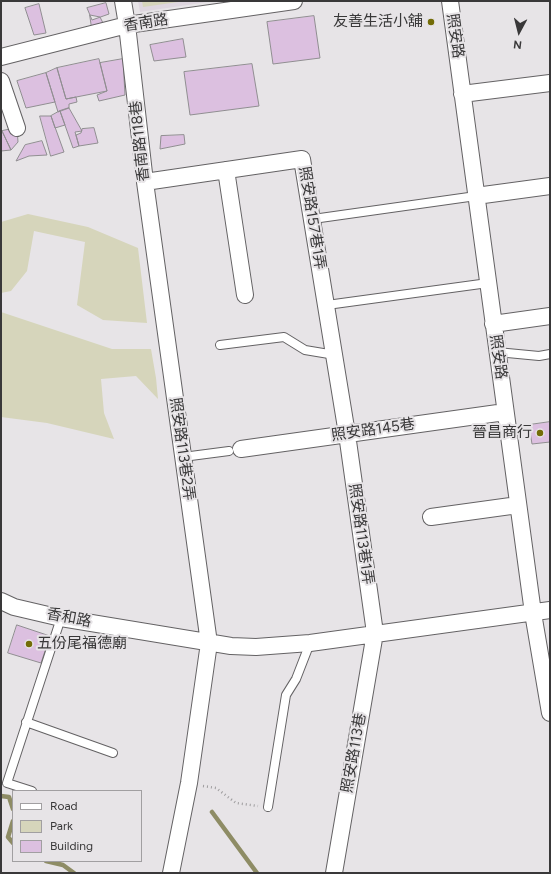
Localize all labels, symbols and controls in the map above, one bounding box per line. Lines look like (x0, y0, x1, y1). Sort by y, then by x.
street label: 香南路 (122, 11, 170, 35)
street label: 照安路 (443, 12, 467, 60)
north arrow (499, 12, 539, 52)
place label: 友善生活小舖 (333, 13, 423, 31)
marker: 友善生活小舖 (426, 17, 436, 27)
text: N (512, 37, 523, 51)
street label: 香南路118巷 (127, 99, 153, 183)
street label: 照安路157巷1弄 (295, 165, 329, 271)
street label: 照安路 (486, 333, 510, 381)
street label: 照安路113巷2弄 (166, 396, 198, 502)
street label: 照安路145巷 (330, 415, 416, 445)
place label: 晉昌商行 (472, 424, 532, 442)
marker: 晉昌商行 (535, 428, 545, 438)
street label: 照安路113巷1弄 (345, 482, 377, 586)
street label: 香和路 (45, 605, 93, 631)
place label: 五份尾福德廟 (37, 635, 127, 653)
marker: 五份尾福德廟 (24, 639, 34, 649)
street label: 照安路113巷 (338, 712, 370, 794)
legend (12, 790, 142, 862)
text: Road (50, 799, 78, 813)
text: Park (50, 819, 73, 833)
text: Building (50, 839, 93, 853)

